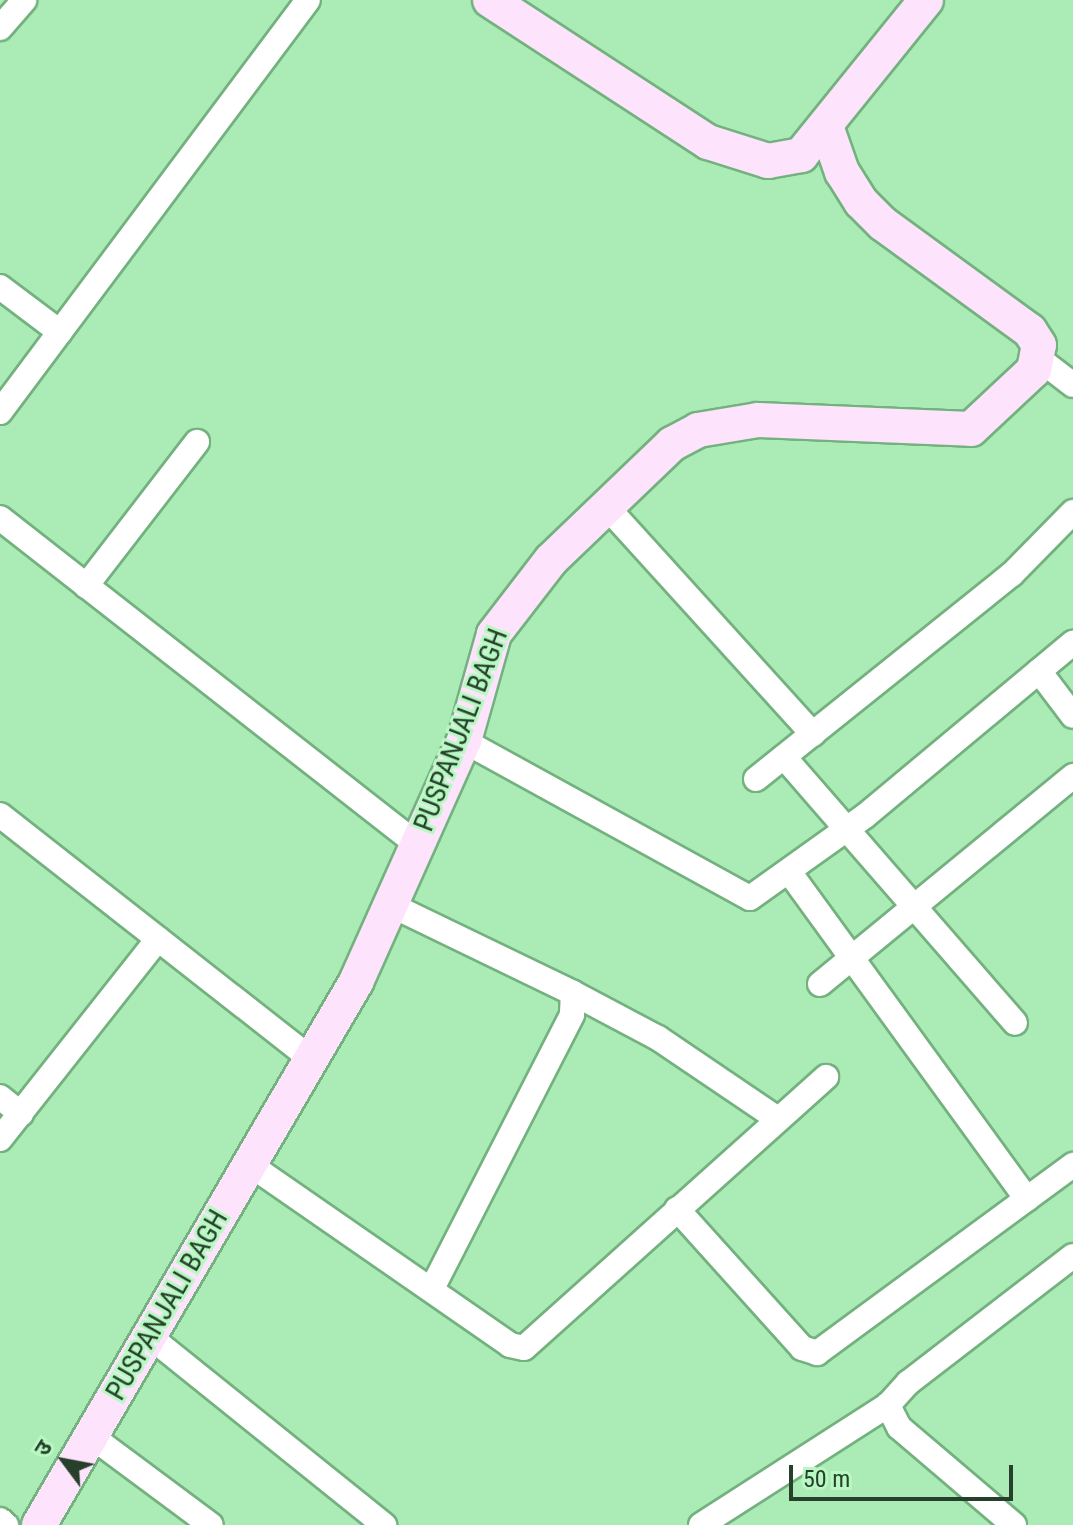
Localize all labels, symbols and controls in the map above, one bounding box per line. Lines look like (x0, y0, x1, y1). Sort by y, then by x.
street label: PUSPANJALI BAGH (407, 624, 515, 836)
street label: PUSPANJALI BAGH (99, 1204, 235, 1406)
north arrow (24, 1421, 104, 1501)
text: उ (29, 1436, 57, 1460)
scale bar (793, 1449, 1017, 1499)
text: 50 m (803, 1465, 850, 1493)

